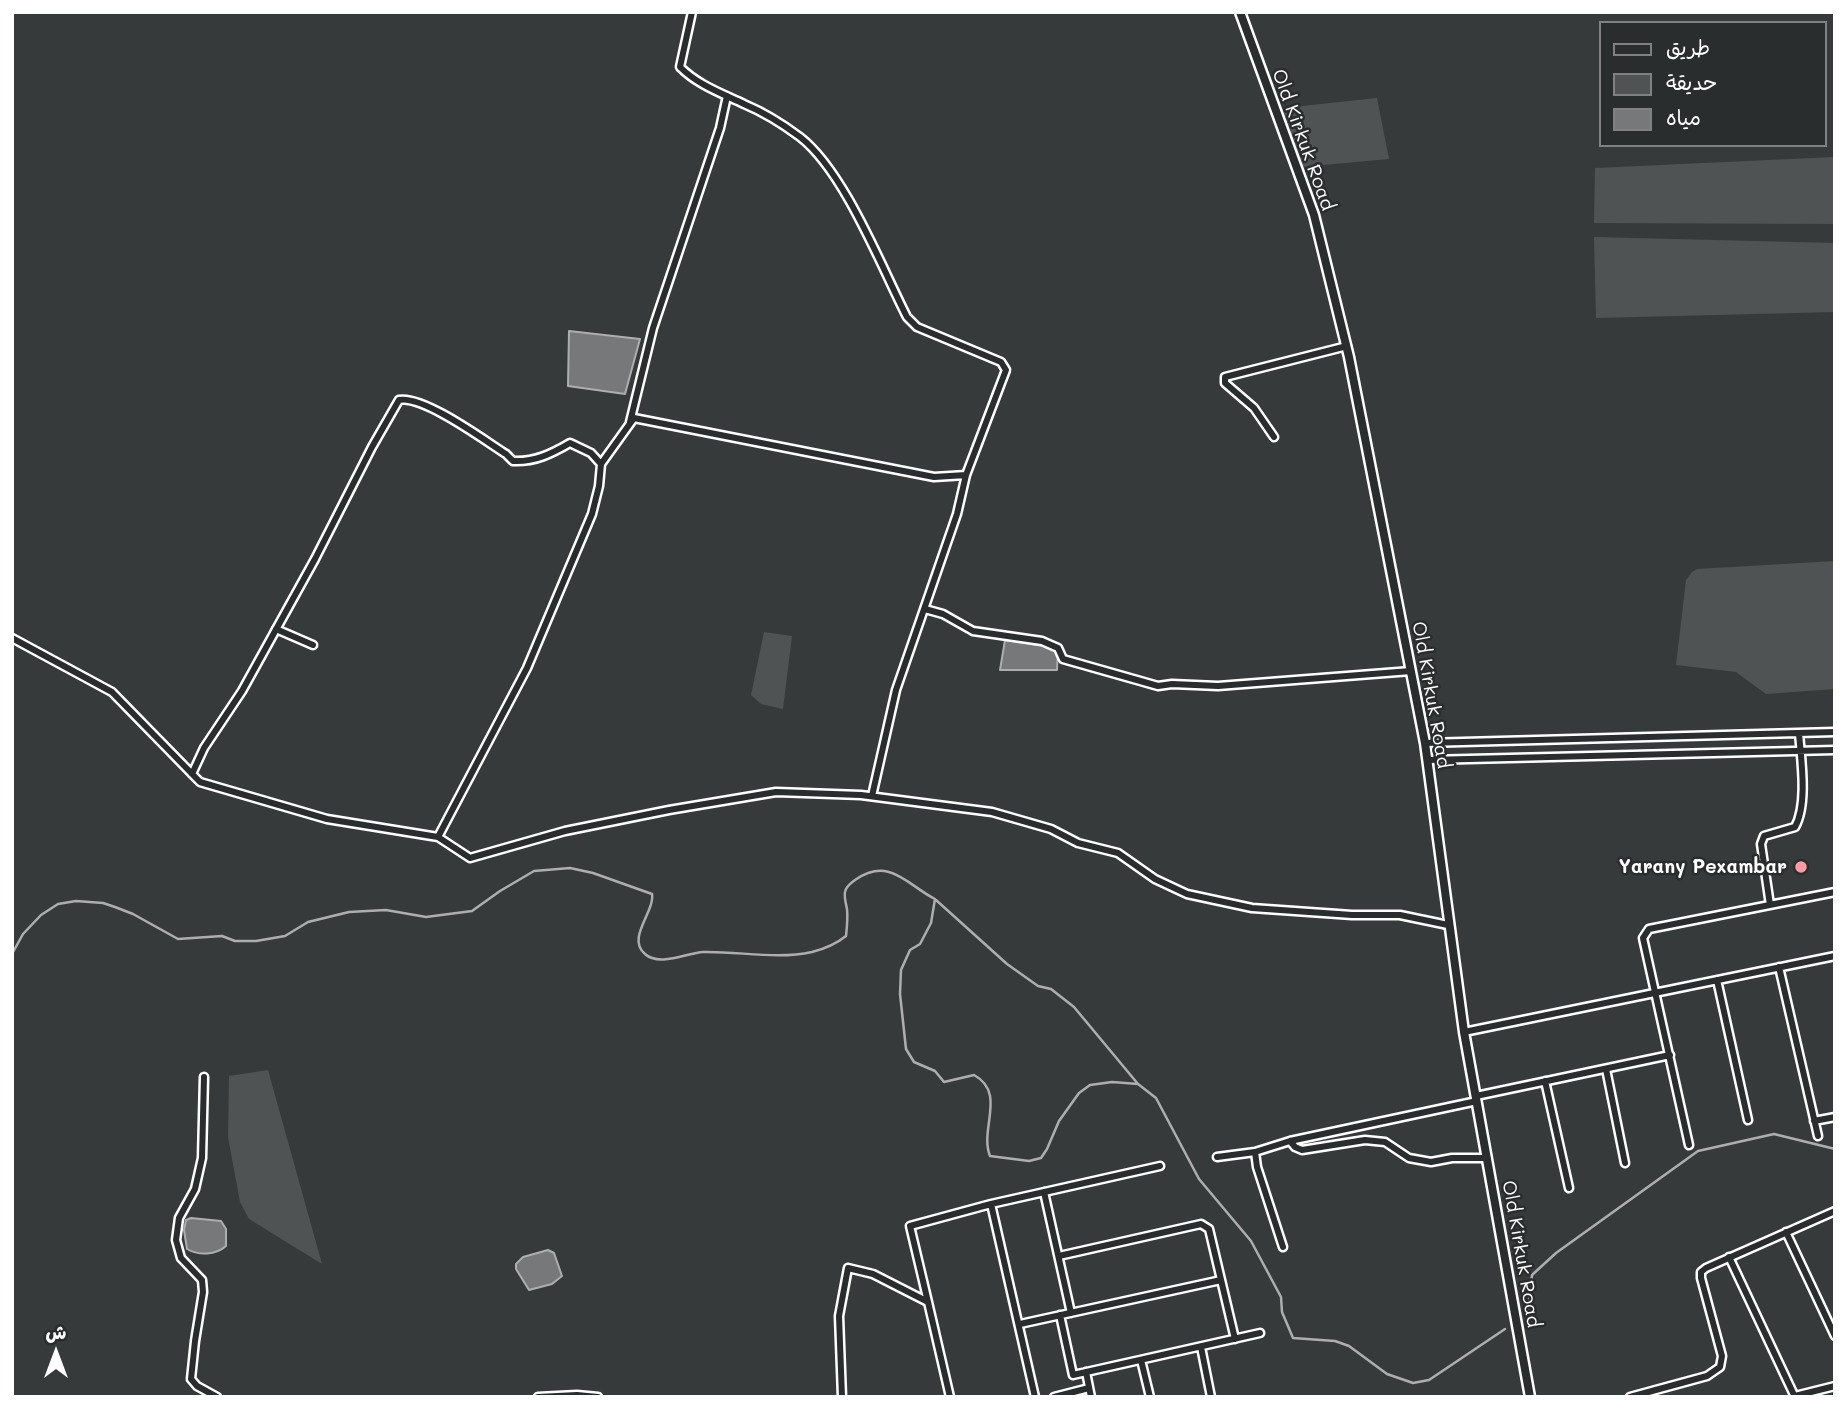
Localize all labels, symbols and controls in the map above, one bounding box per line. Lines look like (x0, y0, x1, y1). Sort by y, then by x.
legend (1598, 21, 1826, 147)
text: طريق (1666, 33, 1710, 60)
street label: Old Kirkuk Road (1267, 66, 1339, 214)
text: حديقة (1666, 68, 1717, 95)
text: مياه (1666, 103, 1701, 130)
street label: Old Kirkuk Road (1407, 620, 1455, 770)
place label: Yarany Pexambar (1619, 856, 1787, 878)
marker: Yarany Pexambar (1793, 859, 1809, 875)
street label: Old Kirkuk Road (1497, 1179, 1545, 1329)
north arrow (21, 1318, 91, 1388)
text: ش (46, 1319, 66, 1344)

